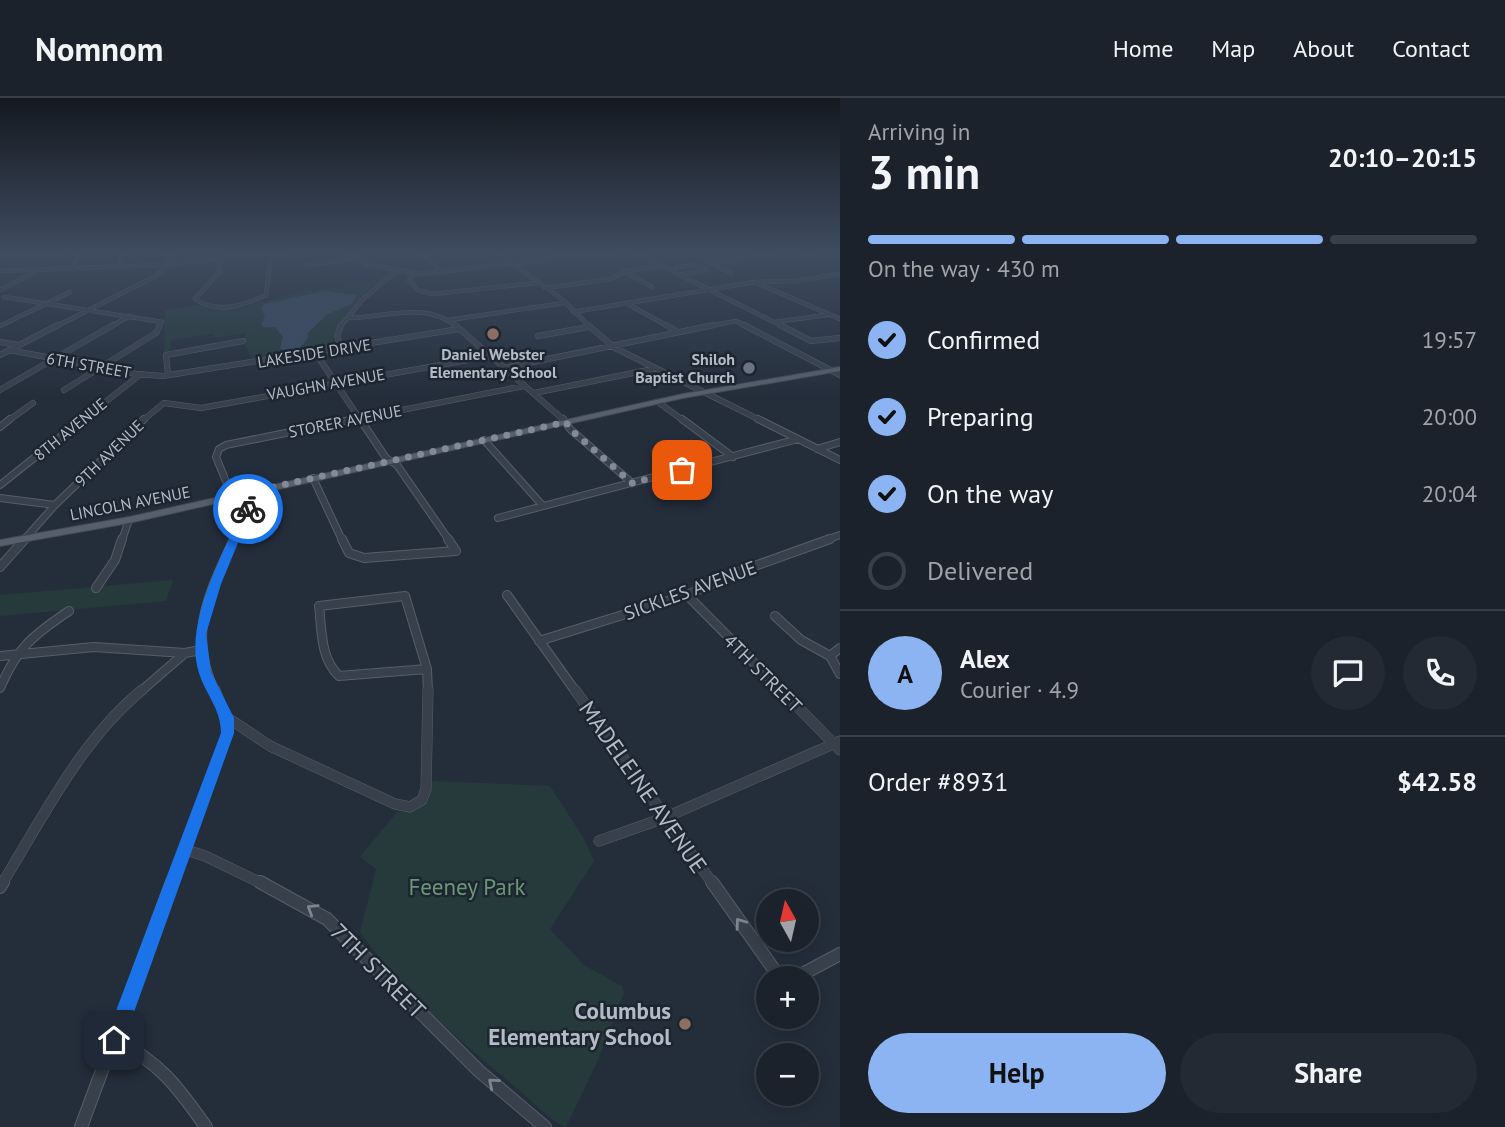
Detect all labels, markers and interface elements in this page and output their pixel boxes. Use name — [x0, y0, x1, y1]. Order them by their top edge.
text: Nomnom — [35, 27, 163, 70]
text: Home — [1113, 33, 1173, 64]
text: Map — [1211, 33, 1255, 64]
text: About — [1293, 33, 1354, 64]
text: Contact — [1392, 33, 1470, 64]
text: Arriving in — [868, 117, 970, 146]
text: 20:10–20:15 — [1328, 141, 1477, 174]
text: 3 min — [868, 142, 980, 202]
text: On the way · 430 m — [868, 254, 1060, 283]
icon: check — [868, 321, 906, 359]
text: Confirmed — [927, 323, 1040, 356]
text: 19:57 — [1422, 325, 1477, 354]
marker: Daniel Webster Elementary School — [485, 326, 501, 342]
street label: LAKESIDE DRIVE — [256, 334, 372, 372]
place label: Daniel Webster Elementary School — [429, 344, 557, 382]
street label: 6TH STREET — [45, 348, 133, 382]
place label: Shiloh Baptist Church — [635, 349, 735, 387]
marker: Shiloh Baptist Church — [741, 360, 757, 376]
street label: VAUGHN AVENUE — [265, 364, 386, 404]
street label: 8TH AVENUE — [29, 393, 111, 465]
icon: check — [868, 398, 906, 436]
street label: STORER AVENUE — [287, 400, 403, 442]
text: Preparing — [927, 400, 1034, 433]
text: 20:00 — [1422, 402, 1477, 431]
street label: 9TH AVENUE — [70, 415, 148, 491]
pin — [652, 440, 712, 500]
icon: bag — [663, 451, 701, 489]
courier — [213, 474, 283, 544]
icon: check — [868, 475, 906, 513]
text: On the way — [927, 477, 1053, 510]
text: 20:04 — [1422, 479, 1477, 508]
street label: LINCOLN AVENUE — [68, 482, 192, 524]
icon: bike — [229, 490, 267, 528]
text: Delivered — [927, 554, 1033, 587]
street label: SICKLES AVENUE — [620, 555, 760, 625]
street label: 4TH STREET — [719, 629, 808, 718]
button: chat — [1311, 636, 1385, 710]
button: phone — [1403, 636, 1477, 710]
text: Alex — [960, 642, 1010, 675]
text: A — [897, 657, 913, 690]
text: Courier · 4.9 — [960, 675, 1079, 704]
street label: MADELEINE AVENUE — [573, 695, 714, 878]
text: Order #8931 — [868, 765, 1008, 798]
text: $42.58 — [1397, 765, 1477, 798]
park label: Feeney Park — [408, 872, 526, 901]
north arrow — [756, 889, 819, 952]
map controls — [756, 889, 819, 1106]
one-way arrow — [306, 905, 319, 918]
street label: 7TH STREET — [325, 917, 432, 1025]
one-way arrow — [736, 918, 748, 931]
button: + — [756, 966, 819, 1029]
place label: Columbus Elementary School — [488, 996, 671, 1051]
pin — [84, 1010, 144, 1070]
marker: Columbus Elementary School — [677, 1016, 693, 1032]
icon: home — [95, 1021, 133, 1059]
button: Help — [868, 1033, 1166, 1113]
button: Share — [1180, 1033, 1477, 1113]
button: − — [756, 1043, 819, 1106]
one-way arrow — [488, 1079, 501, 1091]

